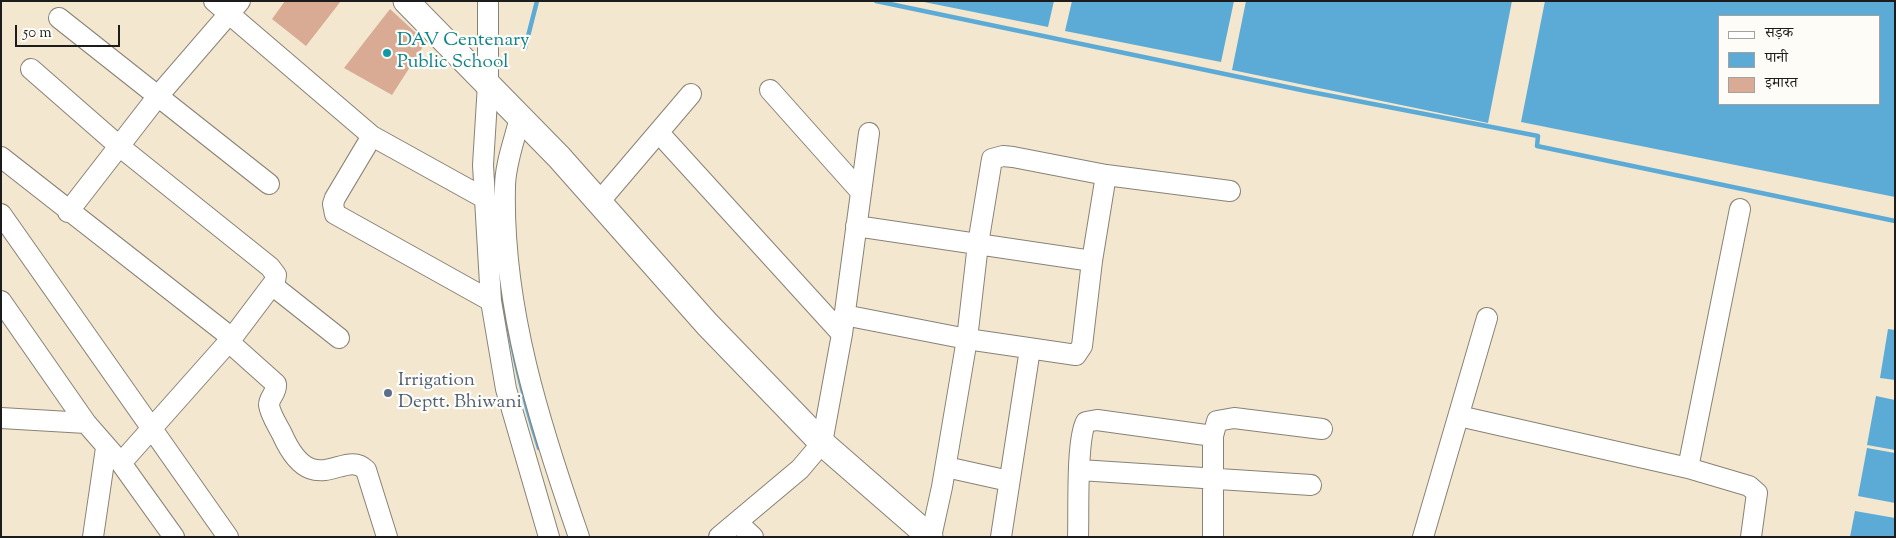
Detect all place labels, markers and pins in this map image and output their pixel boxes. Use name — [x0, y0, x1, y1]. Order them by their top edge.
place label: DAV Centenary Public School — [397, 31, 530, 75]
marker: DAV Centenary Public School — [381, 47, 393, 59]
place label: Irrigation Deptt. Bhiwani — [398, 371, 522, 415]
marker: Irrigation Deptt. Bhiwani — [382, 387, 394, 399]

